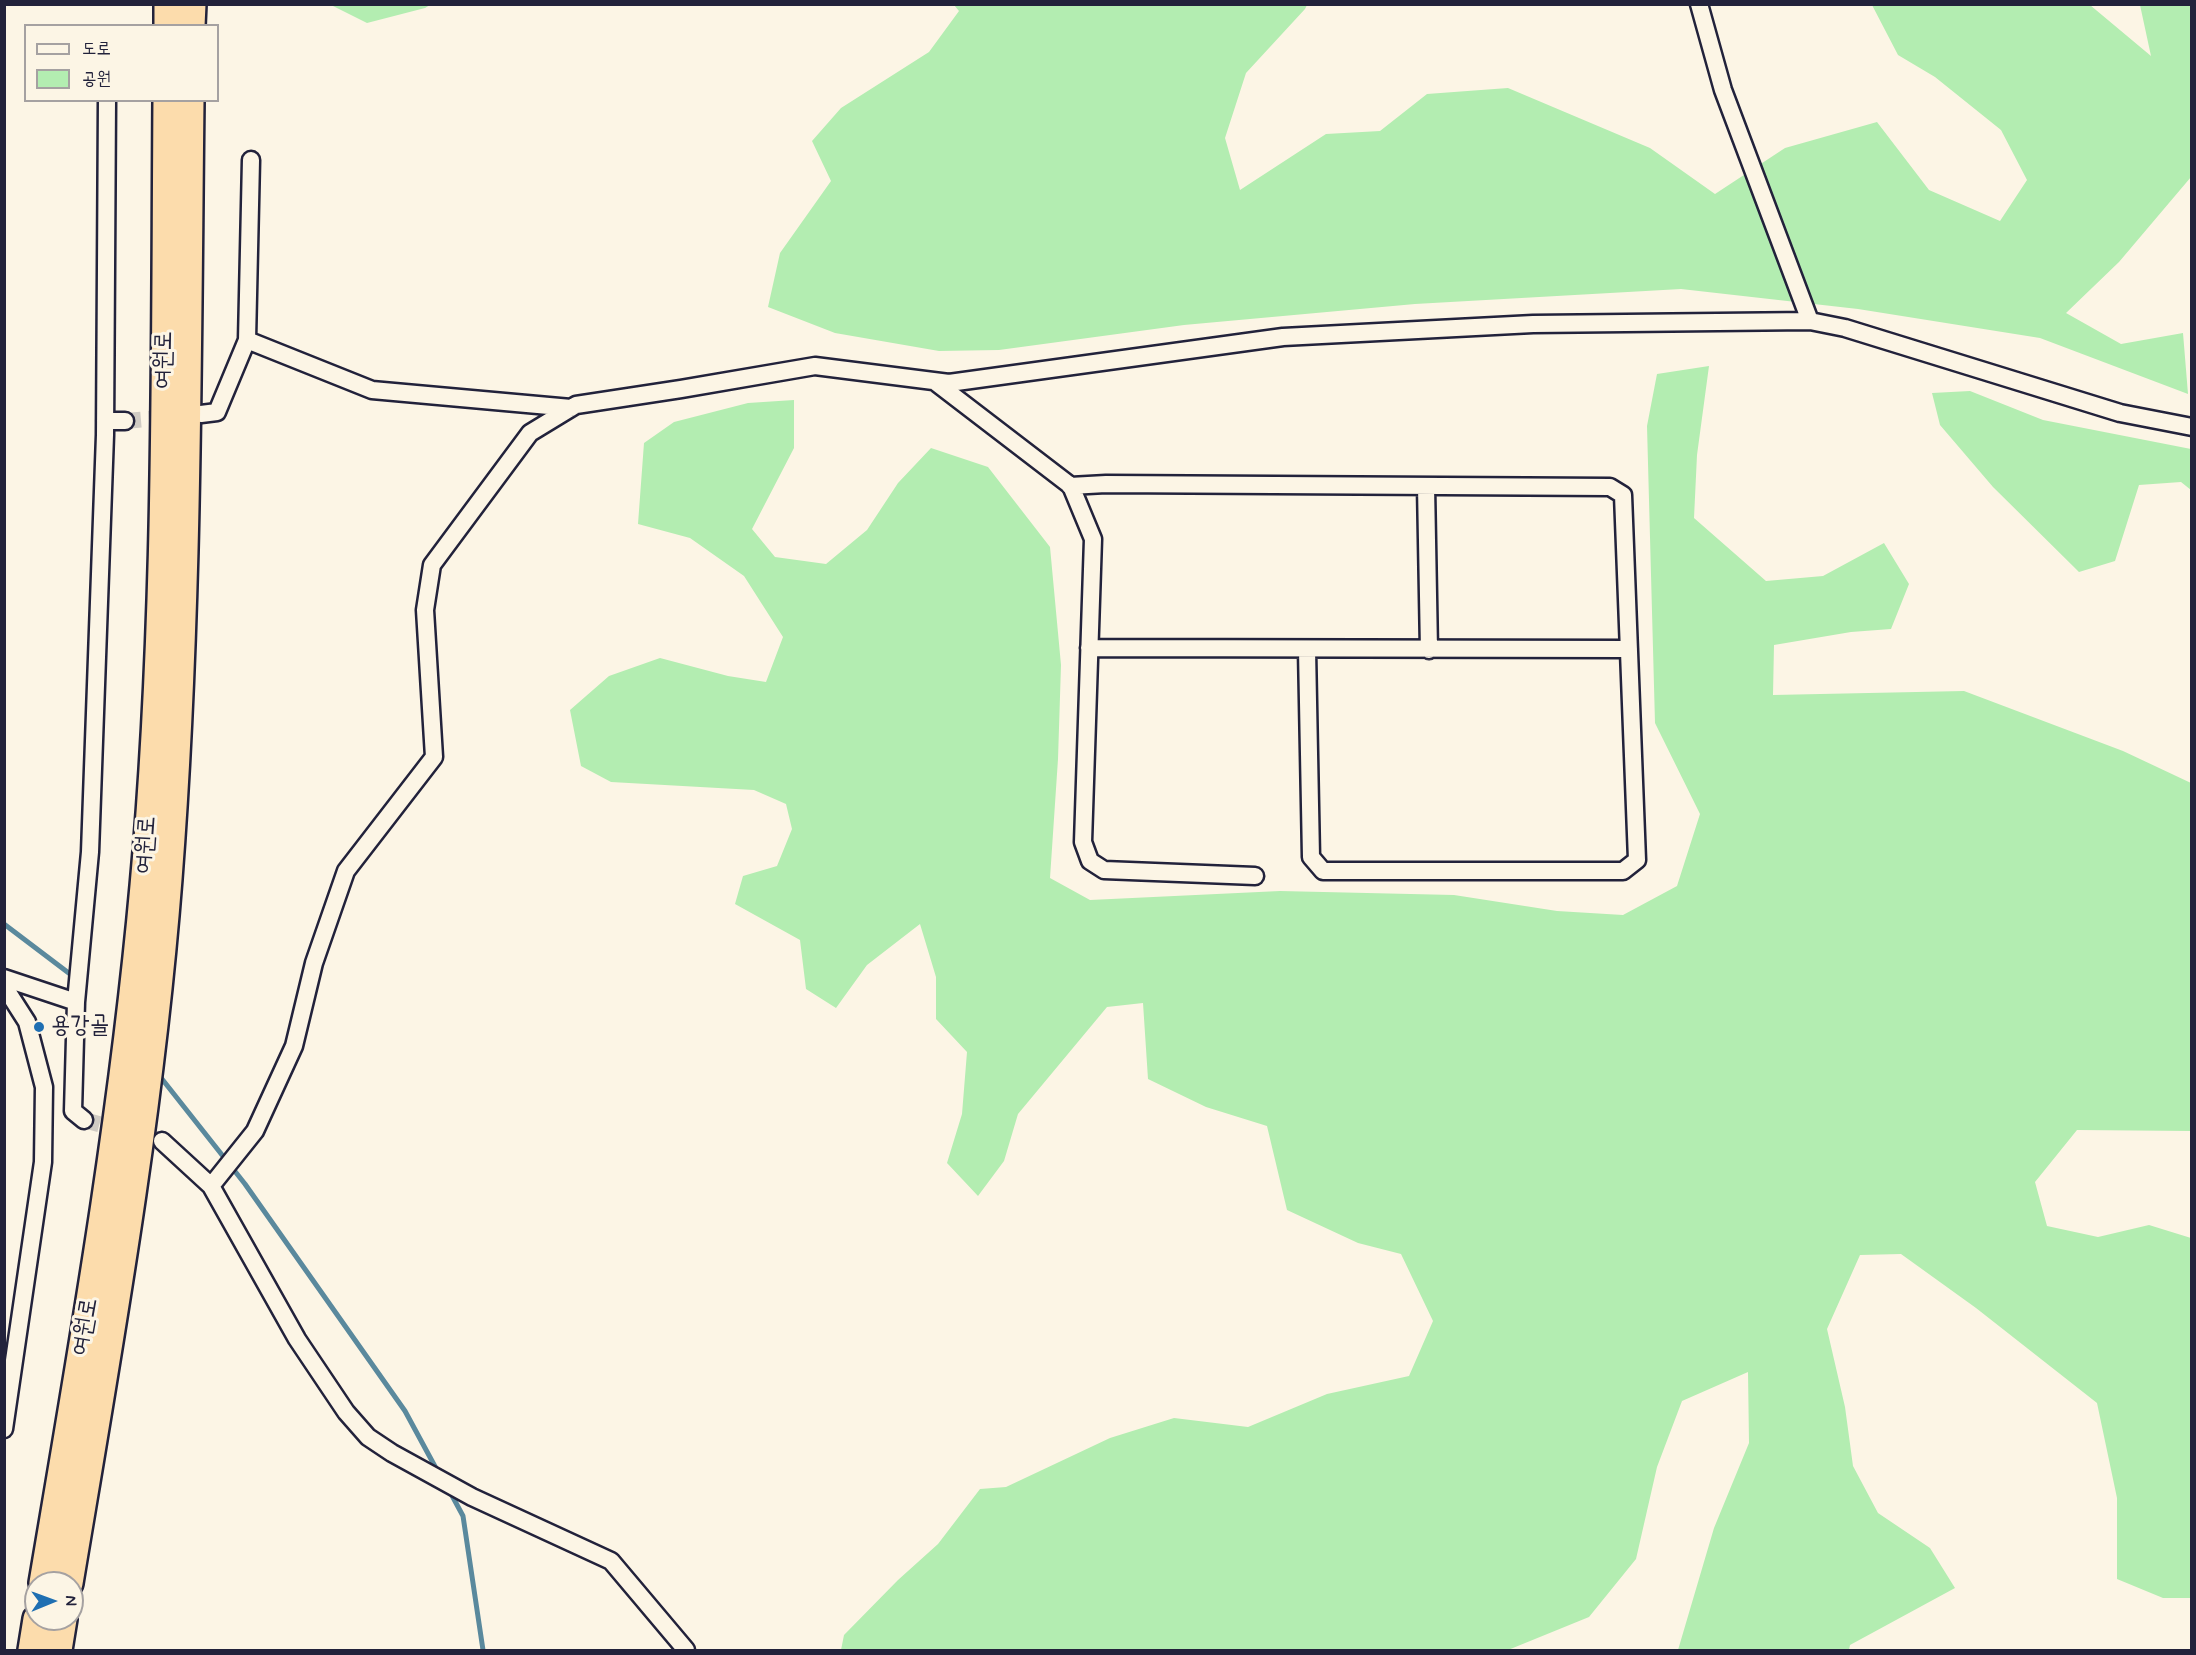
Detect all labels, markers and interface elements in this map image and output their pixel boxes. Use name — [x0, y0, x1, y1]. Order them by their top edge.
legend — [24, 24, 219, 102]
text: 도로 — [82, 37, 111, 61]
text: 공원 — [82, 67, 111, 91]
street label: 여원로 — [150, 331, 180, 389]
street label: 여원로 — [131, 815, 163, 875]
place label: 용강골 — [51, 1013, 109, 1041]
marker: 용강골 — [32, 1020, 46, 1034]
street label: 여원로 — [67, 1296, 105, 1358]
north arrow — [24, 1571, 84, 1631]
text: N — [60, 1595, 81, 1606]

